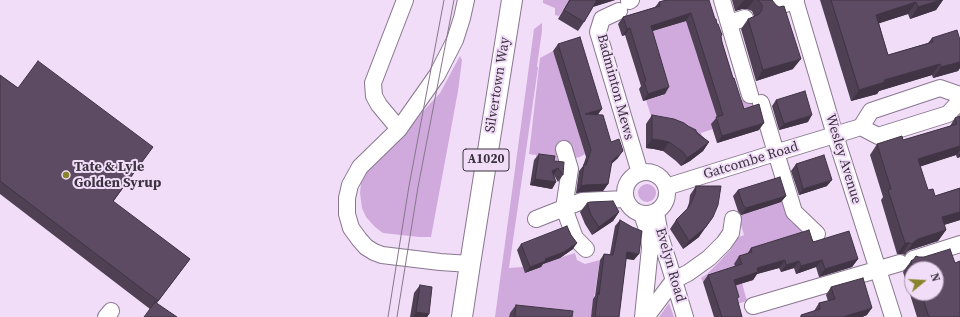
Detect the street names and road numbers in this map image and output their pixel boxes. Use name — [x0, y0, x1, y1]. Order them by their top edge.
street label: Badminton Mews — [593, 32, 637, 142]
street label: Silvertown Way — [482, 36, 514, 134]
street label: Wesley Avenue — [821, 112, 865, 206]
street label: Gatcombe Road — [701, 139, 801, 183]
road number: A1020 — [463, 149, 509, 171]
street label: Evelyn Road — [651, 226, 689, 304]

